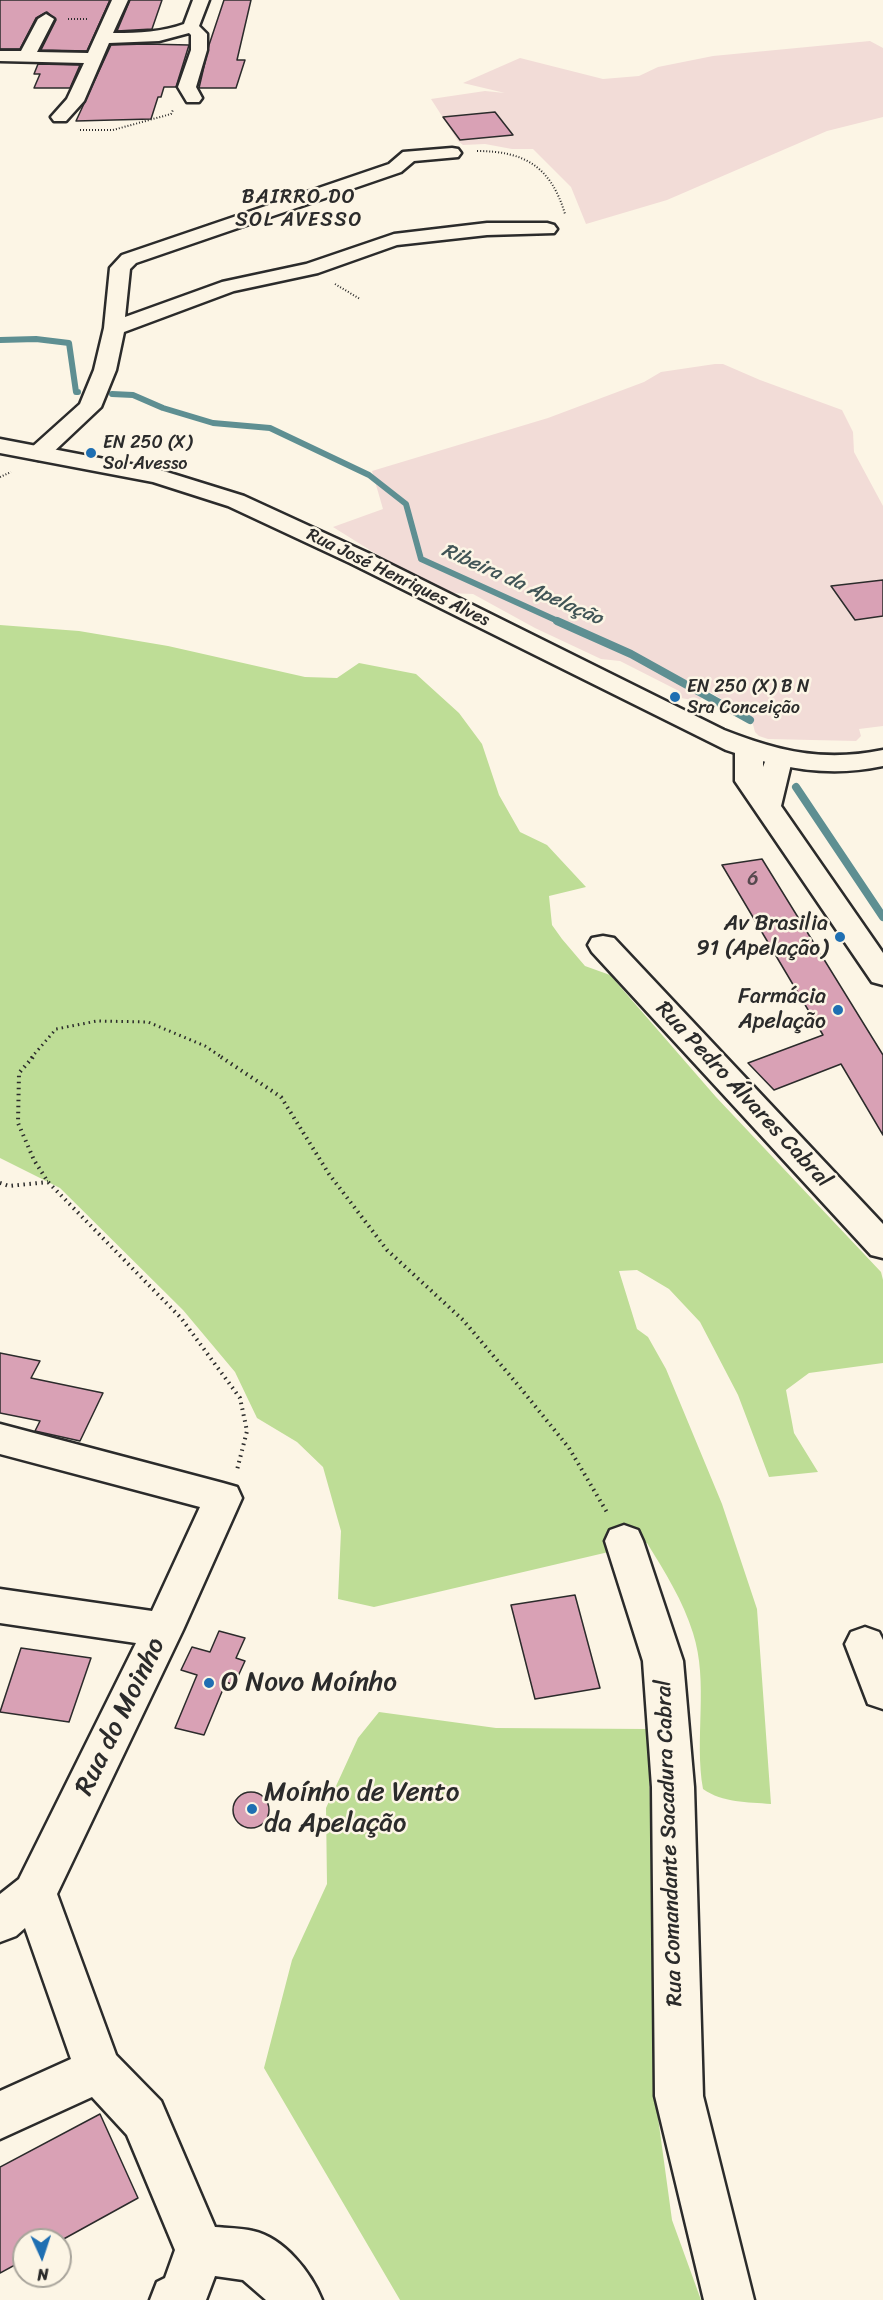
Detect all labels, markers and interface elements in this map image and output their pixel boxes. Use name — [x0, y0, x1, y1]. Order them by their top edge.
district label: BAIRRO DO SOL AVESSO — [235, 186, 363, 233]
place label: EN 250 (X) Sol Avesso — [103, 432, 192, 474]
marker: EN 250 (X) Sol Avesso — [84, 446, 98, 460]
street label: Rua José Henriques Alves — [303, 524, 493, 632]
water label: Ribeira da Apelação — [438, 539, 606, 631]
place label: EN 250 (X) B N Sra Conceição — [687, 676, 809, 718]
marker: EN 250 (X) B N Sra Conceição — [668, 690, 682, 704]
house number: 6 — [747, 868, 759, 892]
place label: Av Brasilia 91 (Apelação) — [696, 911, 828, 962]
marker: Av Brasilia 91 (Apelação) — [833, 930, 847, 944]
place label: Farmácia Apelação — [738, 984, 826, 1036]
street label: Rua Pedro Álvares Cabral — [650, 996, 836, 1194]
marker: Farmácia Apelação — [831, 1003, 845, 1017]
street label: Rua do Moinho — [69, 1633, 173, 1801]
place label: O Novo Moínho — [221, 1667, 397, 1699]
marker: O Novo Moínho — [202, 1676, 216, 1690]
street label: Rua Comandante Sacadura Cabral — [651, 1679, 689, 2007]
place label: Moínho de Vento da Apelação — [264, 1777, 460, 1840]
marker: Moínho de Vento da Apelação — [245, 1802, 259, 1816]
north arrow — [12, 2228, 72, 2288]
text: N — [37, 2260, 49, 2289]

